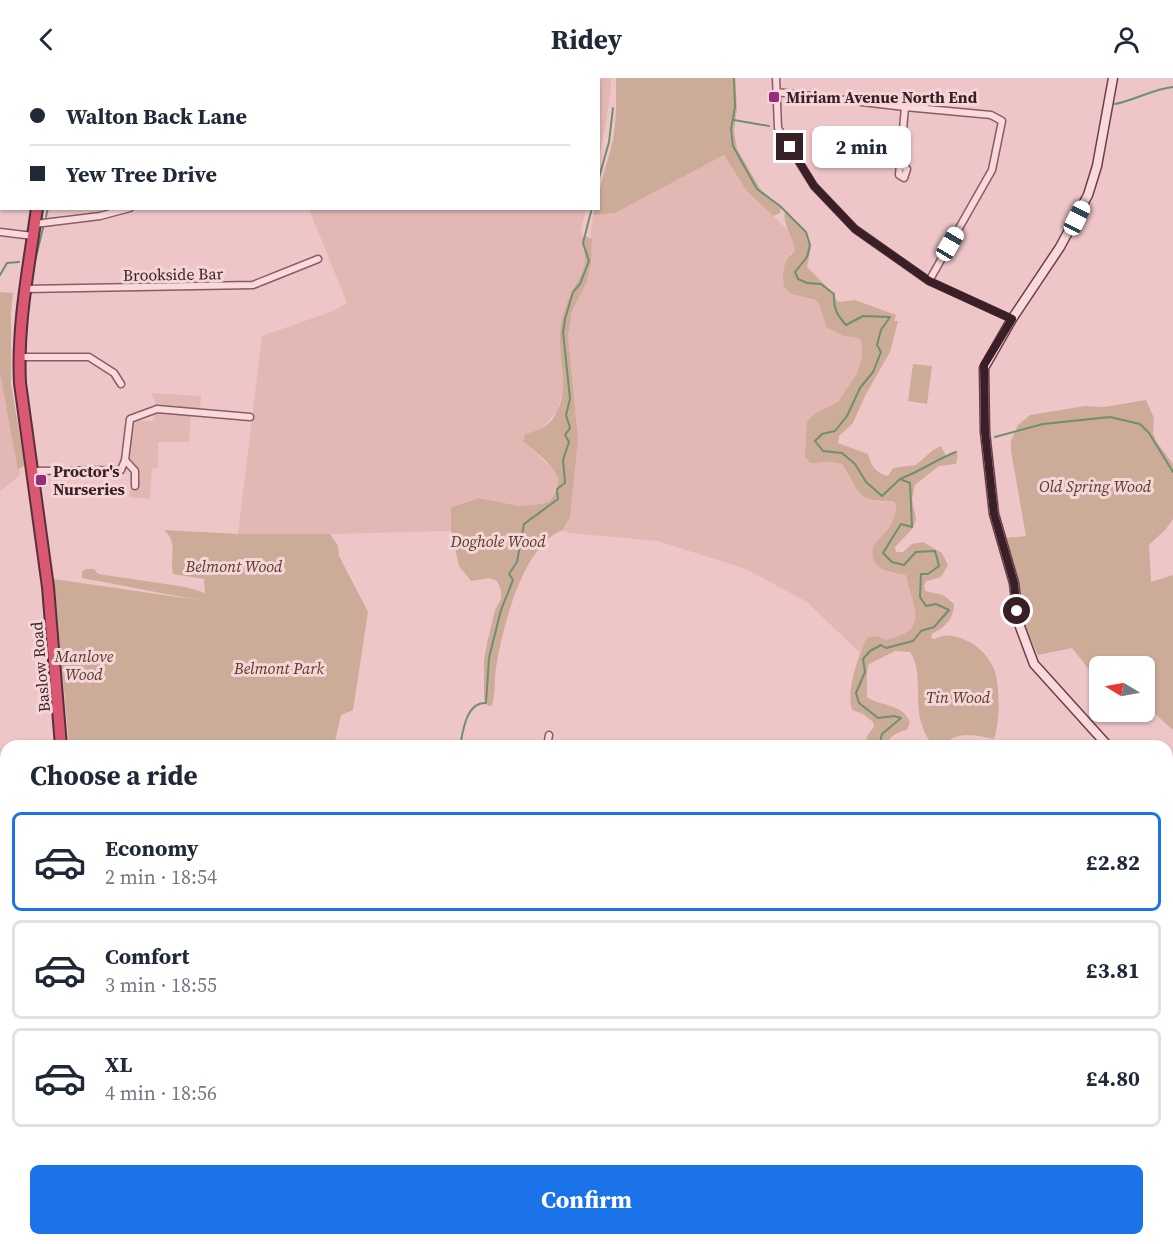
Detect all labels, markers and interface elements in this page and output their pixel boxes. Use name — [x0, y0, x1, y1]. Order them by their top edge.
text: Ridey — [551, 21, 622, 58]
icon: back — [30, 23, 63, 56]
icon: person — [1110, 23, 1143, 56]
place label: Miriam Avenue North End — [786, 86, 978, 108]
marker: Miriam Avenue North End — [767, 90, 781, 104]
text: Walton Back Lane — [66, 101, 247, 131]
callout: 2 min — [811, 126, 910, 168]
route end — [776, 133, 803, 160]
text: 2 min — [836, 133, 887, 161]
text: Yew Tree Drive — [66, 159, 217, 189]
car — [1061, 198, 1093, 238]
car — [933, 224, 967, 264]
street label: Brookside Bar — [123, 262, 224, 286]
place label: Proctor's Nurseries — [53, 460, 125, 500]
marker: Proctor's Nurseries — [34, 473, 48, 487]
park label: Old Spring Wood — [1039, 475, 1152, 497]
park label: Doghole Wood — [449, 530, 546, 552]
park label: Belmont Wood — [185, 555, 283, 577]
route start — [1003, 597, 1030, 624]
street label: Baslow Road — [25, 621, 55, 713]
park label: Manlove Wood — [54, 645, 114, 685]
north arrow — [1089, 656, 1155, 722]
map controls — [1089, 656, 1155, 722]
park label: Belmont Park — [233, 657, 324, 679]
park label: Tin Wood — [926, 686, 991, 708]
text: Choose a ride — [30, 757, 198, 794]
text: Economy — [105, 833, 199, 863]
icon: car — [33, 835, 87, 889]
text: £2.82 — [1086, 847, 1140, 877]
text: 2 min · 18:54 — [105, 863, 217, 891]
text: Comfort — [105, 941, 189, 971]
icon: car — [33, 943, 87, 997]
text: £3.81 — [1086, 955, 1140, 985]
text: 3 min · 18:55 — [105, 971, 217, 999]
text: XL — [105, 1049, 132, 1079]
icon: car — [33, 1051, 87, 1105]
text: £4.80 — [1086, 1063, 1140, 1093]
text: 4 min · 18:56 — [105, 1079, 217, 1107]
button: Confirm — [30, 1165, 1143, 1234]

